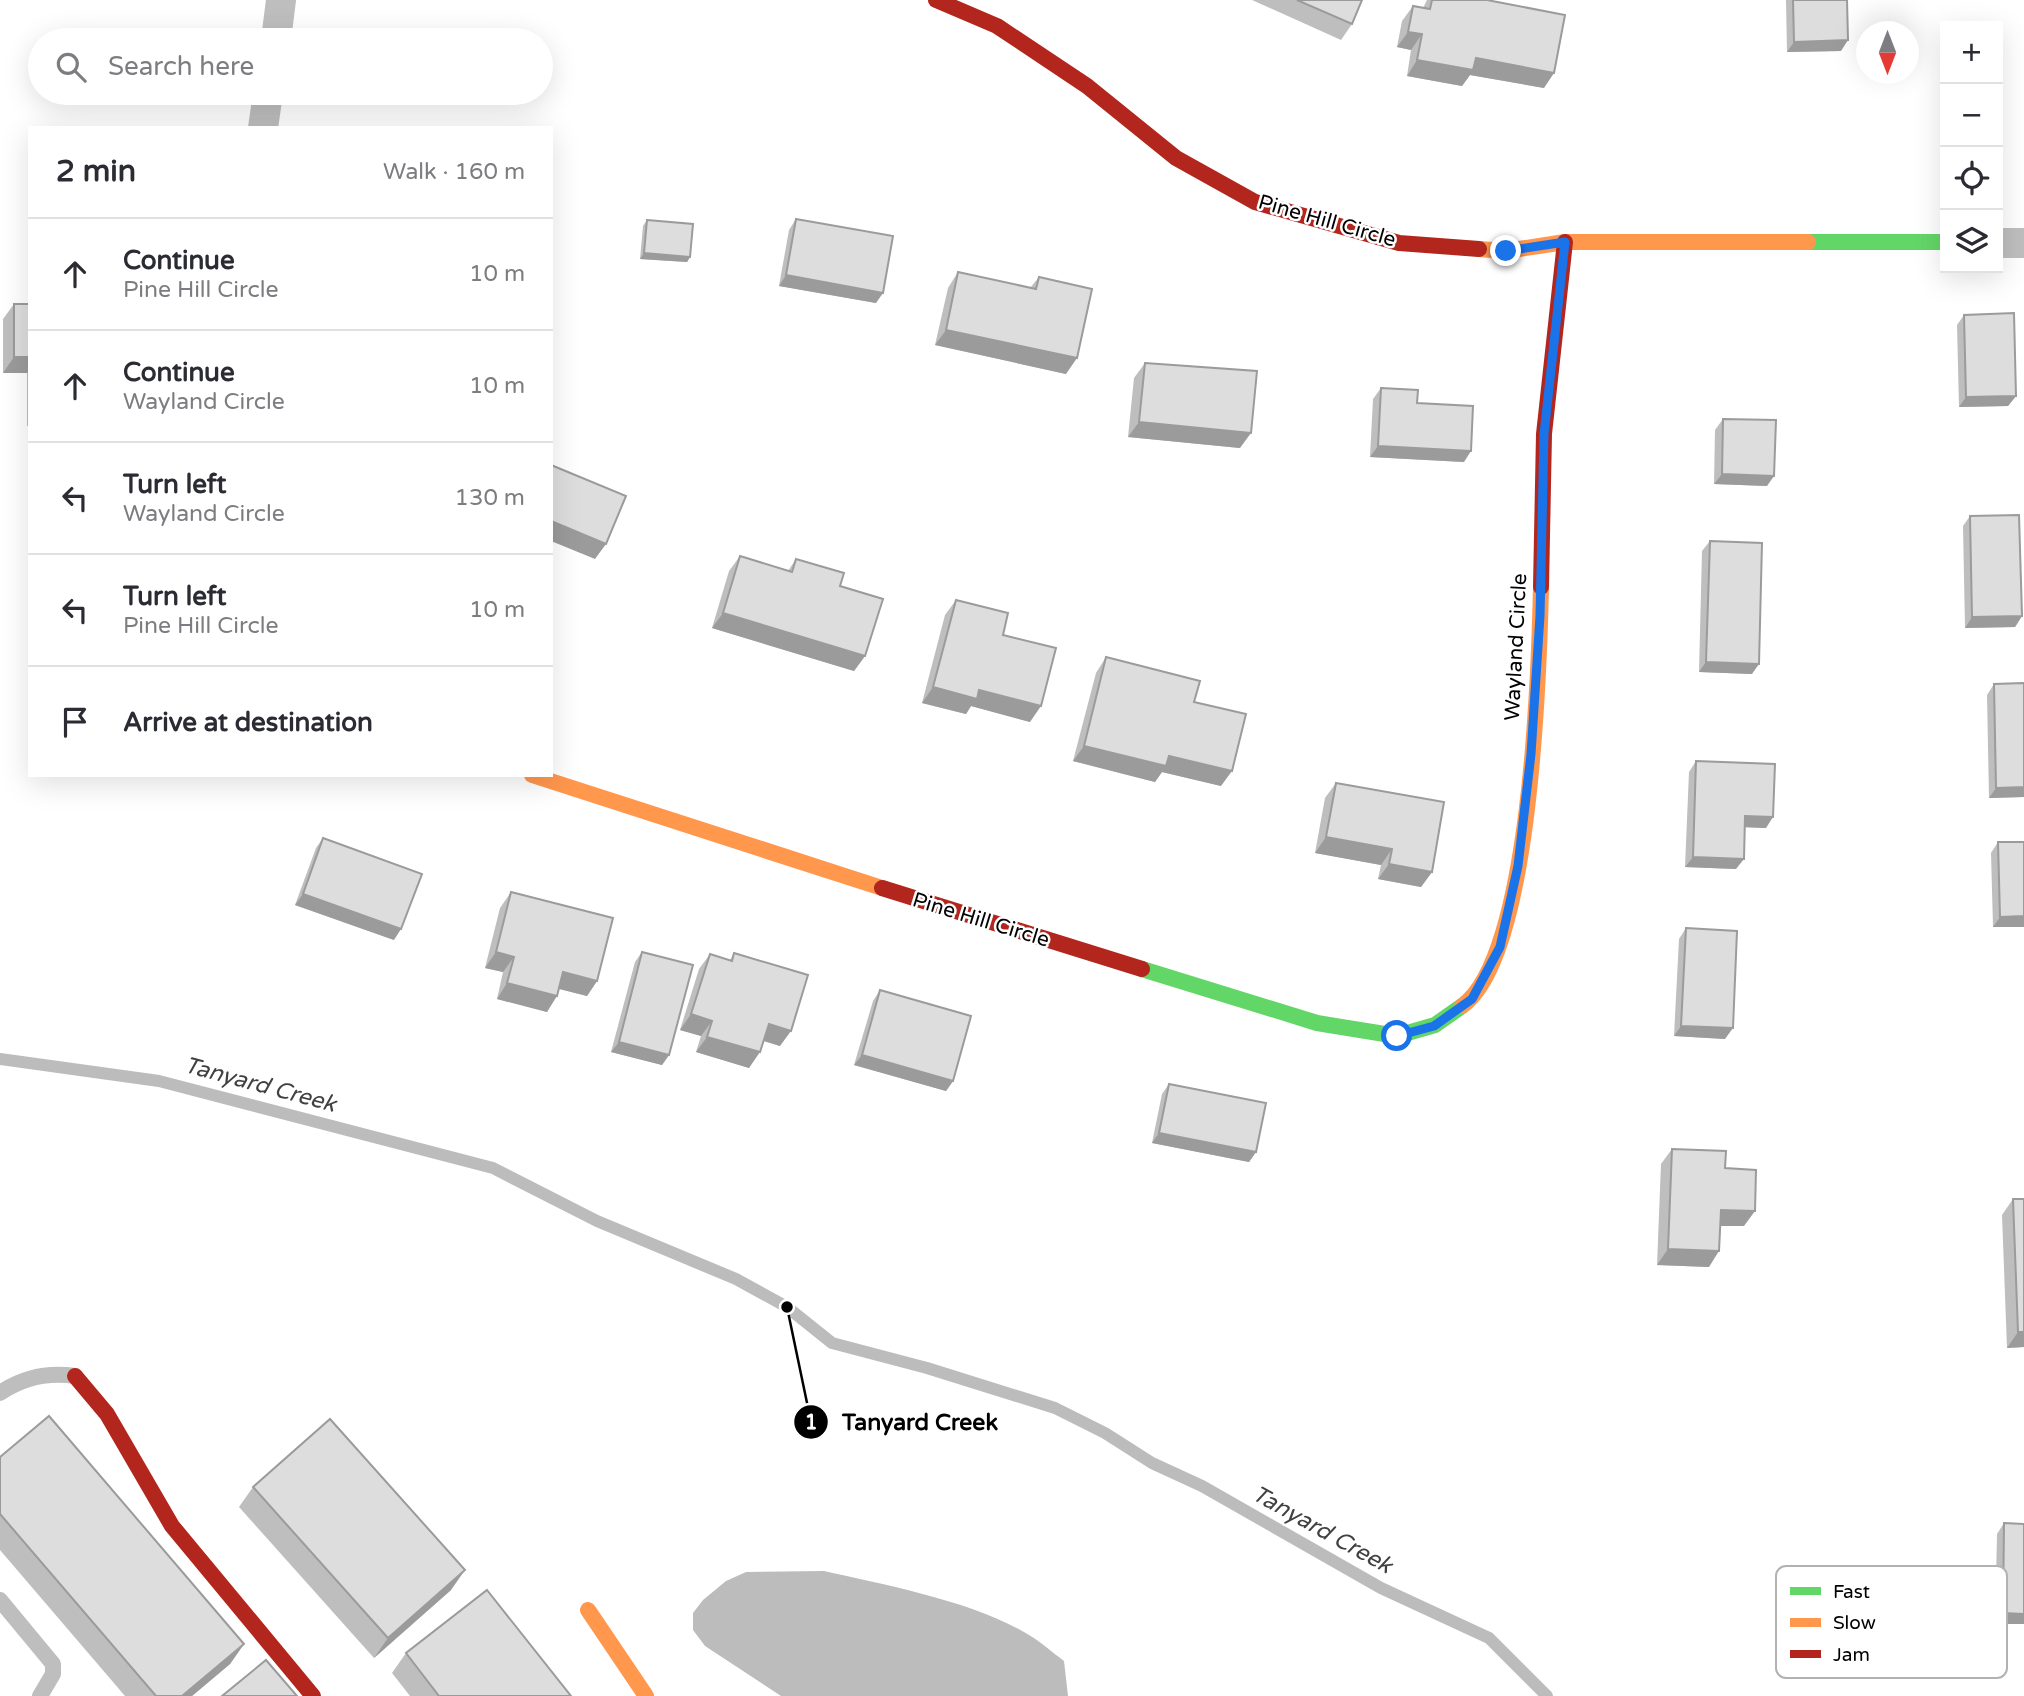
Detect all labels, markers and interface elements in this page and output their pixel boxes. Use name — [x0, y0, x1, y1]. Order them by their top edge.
north arrow — [1856, 21, 1919, 84]
map controls — [1940, 21, 2003, 273]
button: + — [1940, 21, 2003, 84]
search box — [28, 28, 553, 105]
icon: search — [52, 48, 90, 86]
text: Search here — [108, 51, 254, 82]
button: − — [1940, 84, 2003, 147]
button: locate — [1940, 147, 2003, 210]
text: 2 min — [56, 153, 136, 190]
text: Walk · 160 m — [383, 158, 525, 186]
street label: Pine Hill Circle — [1255, 189, 1399, 253]
button: layers — [1940, 210, 2003, 273]
route end — [1490, 235, 1521, 266]
text: Continue — [123, 245, 235, 276]
icon: ahead — [56, 255, 94, 293]
text: 10 m — [469, 260, 525, 288]
text: Pine Hill Circle — [123, 276, 278, 304]
text: Continue — [123, 357, 235, 388]
icon: ahead — [56, 367, 94, 405]
text: 10 m — [469, 372, 525, 400]
text: Wayland Circle — [123, 388, 285, 416]
text: Turn left — [123, 469, 226, 500]
icon: left — [56, 479, 94, 517]
text: 130 m — [455, 484, 525, 512]
text: Wayland Circle — [123, 500, 285, 528]
street label: Wayland Circle — [1500, 572, 1532, 721]
text: Turn left — [123, 581, 226, 612]
icon: left — [56, 591, 94, 629]
text: 10 m — [469, 596, 525, 624]
text: Pine Hill Circle — [123, 612, 278, 640]
icon: arrive — [56, 703, 94, 741]
text: Arrive at destination — [123, 707, 373, 738]
street label: Pine Hill Circle — [909, 887, 1053, 953]
route start — [1381, 1020, 1412, 1051]
water label: Tanyard Creek — [181, 1051, 340, 1119]
callout: Tanyard Creek — [793, 1400, 1012, 1444]
text: Tanyard Creek — [841, 1409, 998, 1437]
text: 1 — [804, 1410, 818, 1435]
water label: Tanyard Creek — [1247, 1480, 1398, 1581]
legend — [1776, 1566, 2007, 1678]
text: Fast — [1833, 1581, 1870, 1603]
text: Slow — [1833, 1612, 1876, 1634]
text: Jam — [1833, 1644, 1870, 1666]

